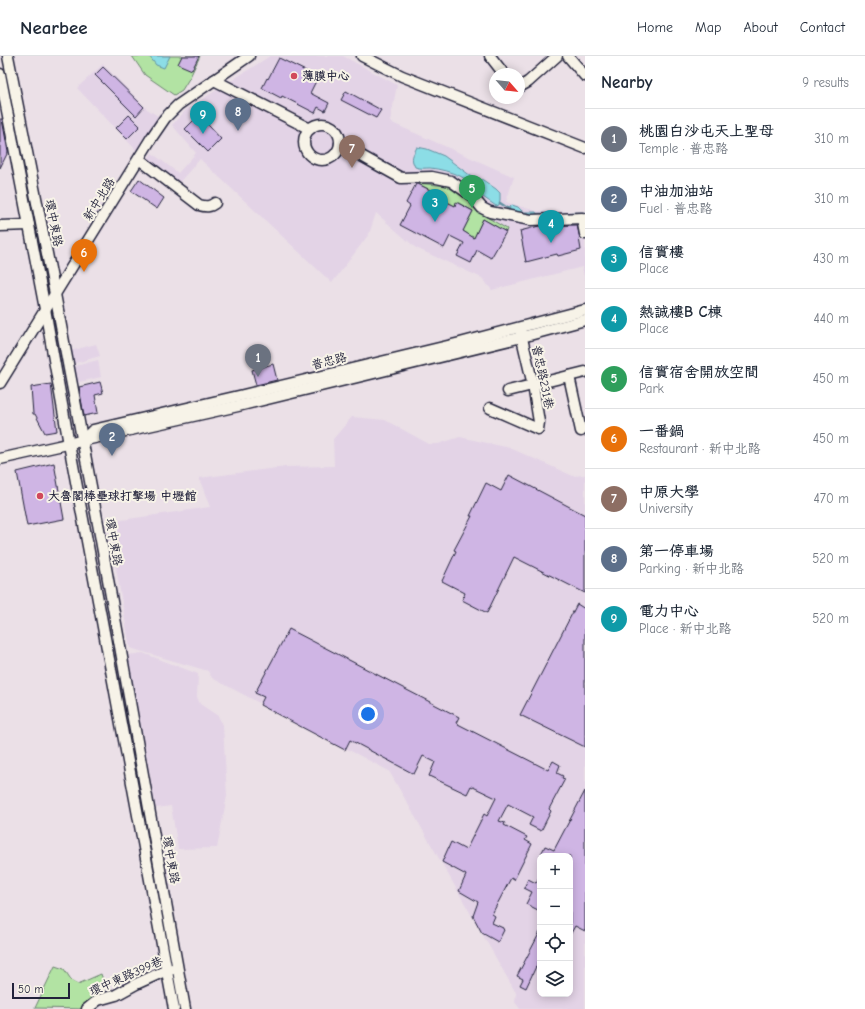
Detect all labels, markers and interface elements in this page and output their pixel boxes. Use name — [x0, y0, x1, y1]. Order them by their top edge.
text: Nearbee — [20, 17, 88, 39]
text: Home — [637, 19, 673, 36]
text: Map — [695, 19, 721, 36]
text: About — [743, 19, 778, 36]
text: Contact — [800, 19, 845, 36]
north arrow — [489, 68, 525, 104]
place label: 薄膜中心 — [302, 69, 350, 83]
marker: 薄膜中心 — [289, 71, 299, 81]
text: Nearby — [601, 73, 652, 92]
text: 9 results — [802, 75, 849, 90]
pin: 8 — [225, 98, 251, 131]
pin: 9 — [190, 101, 216, 134]
text: 桃園白沙屯天上聖母 — [639, 122, 774, 140]
text: 1 — [611, 131, 617, 146]
text: 310 m — [814, 131, 849, 146]
pin: 7 — [339, 135, 365, 168]
text: Temple · 普忠路 — [639, 141, 728, 156]
street label: 新中北路 — [80, 175, 118, 223]
pin: 5 — [459, 175, 485, 208]
text: 中油加油站 — [639, 182, 714, 200]
pin: 3 — [422, 189, 448, 222]
text: 2 — [611, 191, 617, 206]
text: 310 m — [814, 191, 849, 206]
street label: 環中東路 — [43, 198, 65, 248]
text: Fuel · 普忠路 — [639, 201, 712, 216]
pin: 4 — [538, 210, 564, 243]
pin: 6 — [71, 239, 97, 272]
text: 信實樓 — [639, 243, 684, 261]
text: 3 — [611, 251, 617, 266]
text: 430 m — [813, 251, 849, 266]
text: Place — [639, 261, 669, 276]
text: 熱誠樓B C棟 — [639, 303, 723, 321]
text: 4 — [611, 311, 617, 326]
text: 440 m — [813, 311, 849, 326]
text: Place — [639, 321, 669, 336]
pin: 1 — [245, 344, 271, 377]
street label: 普忠路231巷 — [529, 344, 557, 410]
street label: 普忠路 — [310, 350, 348, 372]
text: 信實宿舍開放空間 — [639, 363, 759, 381]
text: 5 — [611, 371, 617, 386]
text: 450 m — [813, 371, 849, 386]
text: Park — [639, 381, 664, 396]
text: 一番鍋 — [639, 422, 684, 440]
pin: 2 — [99, 423, 125, 456]
text: 6 — [611, 431, 617, 446]
text: 450 m — [813, 431, 849, 446]
text: Restaurant · 新中北路 — [639, 441, 761, 456]
text: 中原大學 — [639, 483, 699, 501]
place label: 大魯閣棒壘球打擊場 中壢館 — [48, 489, 197, 503]
marker: 大魯閣棒壘球打擊場 中壢館 — [35, 491, 45, 501]
text: 7 — [611, 491, 617, 506]
text: 470 m — [814, 491, 849, 506]
text: University — [639, 501, 693, 516]
street label: 環中東路 — [103, 517, 125, 567]
text: 第一停車場 — [639, 542, 714, 560]
text: 8 — [611, 551, 617, 566]
text: 520 m — [812, 551, 849, 566]
text: Parking · 新中北路 — [639, 561, 744, 576]
text: 電力中心 — [639, 602, 699, 620]
text: 9 — [611, 611, 617, 626]
text: 520 m — [812, 611, 849, 626]
text: Place · 新中北路 — [639, 621, 732, 636]
your location — [358, 704, 378, 724]
street label: 環中東路 — [160, 835, 182, 885]
map controls — [537, 853, 573, 997]
button: + — [537, 853, 573, 889]
button: − — [537, 889, 573, 925]
button: locate — [537, 925, 573, 961]
street label: 環中東路399巷 — [87, 954, 165, 998]
button: layers — [537, 961, 573, 997]
scale bar — [12, 981, 70, 1000]
text: 50 m — [18, 983, 43, 996]

